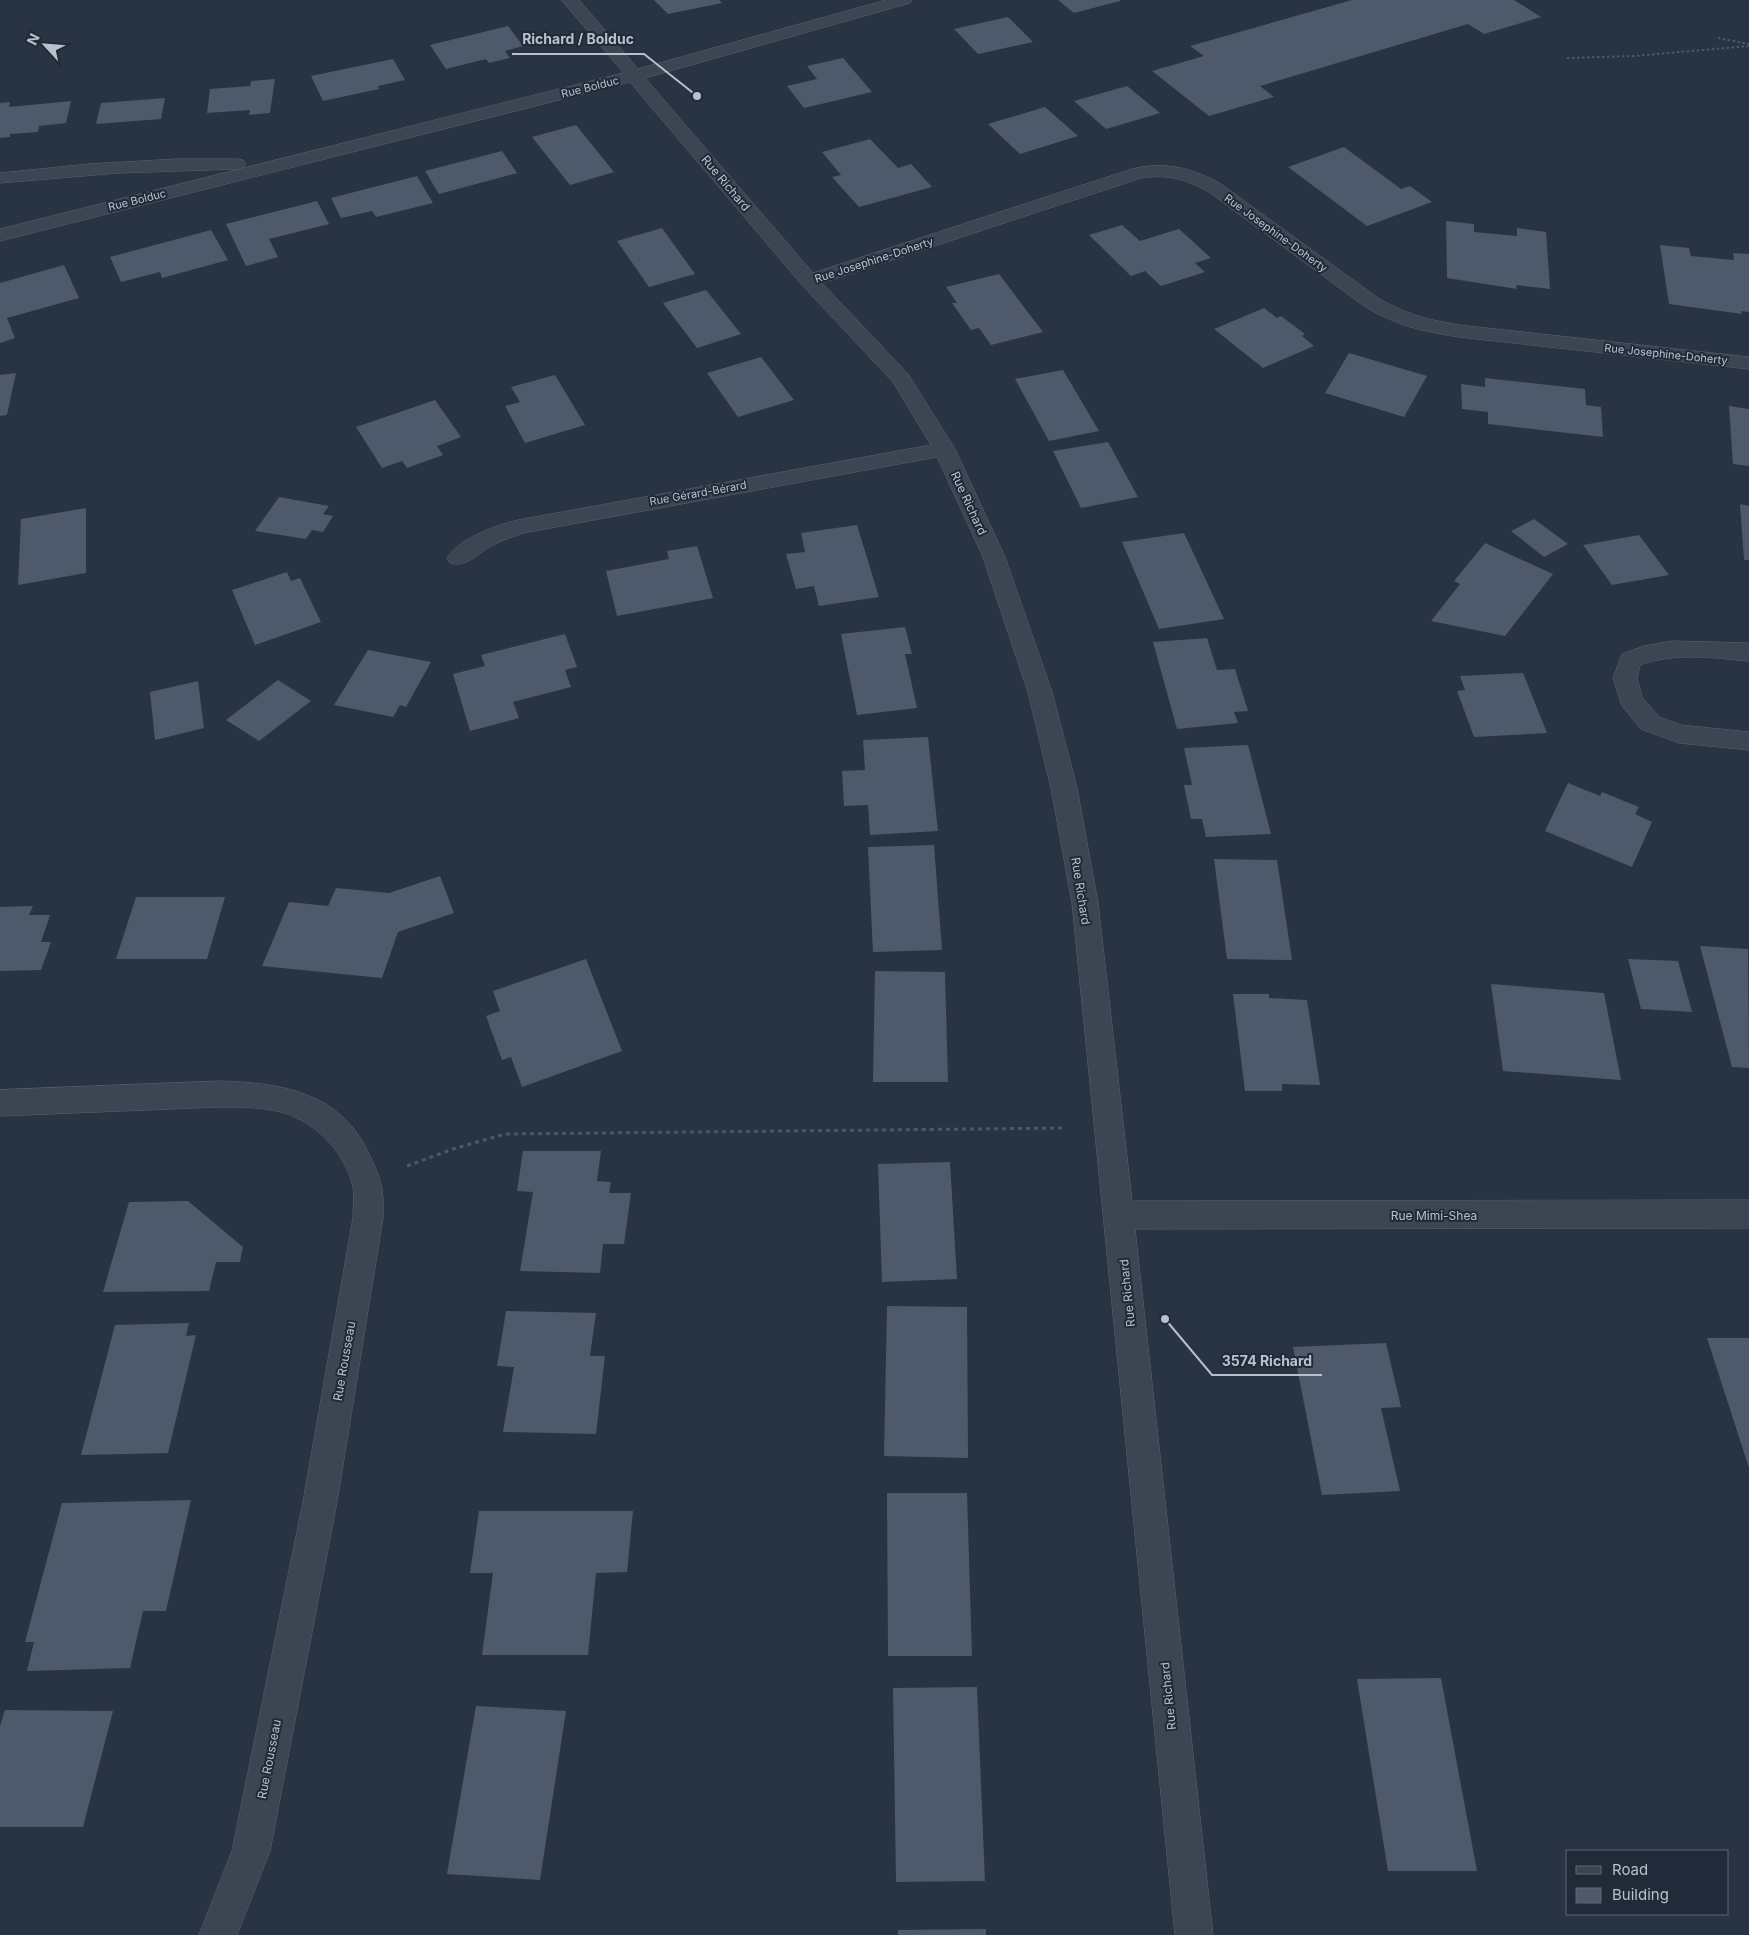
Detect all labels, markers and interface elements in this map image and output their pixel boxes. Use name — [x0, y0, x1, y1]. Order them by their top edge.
north arrow — [20, 20, 70, 70]
callout: Richard / Bolduc — [512, 25, 644, 54]
text: Richard / Bolduc — [522, 30, 634, 47]
text: N — [23, 31, 43, 48]
street label: Rue Bolduc — [560, 73, 620, 101]
street label: Rue Richard — [698, 152, 754, 214]
street label: Rue Bolduc — [107, 186, 167, 214]
street label: Rue Josephine-Doherty — [1222, 191, 1330, 275]
street label: Rue Josephine-Doherty — [813, 234, 935, 286]
street label: Rue Josephine-Doherty — [1604, 341, 1728, 367]
street label: Rue Richard — [948, 469, 990, 537]
street label: Rue Gérard-Bérard — [648, 478, 748, 508]
street label: Rue Richard — [1068, 856, 1094, 926]
street label: Rue Mimi-Shea — [1391, 1208, 1477, 1223]
street label: Rue Richard — [1116, 1258, 1138, 1328]
street label: Rue Rousseau — [330, 1320, 358, 1402]
callout: 3574 Richard — [1212, 1346, 1322, 1375]
text: 3574 Richard — [1222, 1352, 1312, 1369]
street label: Rue Richard — [1157, 1661, 1179, 1731]
street label: Rue Rousseau — [254, 1718, 284, 1800]
legend — [1566, 1850, 1729, 1915]
text: Road — [1612, 1860, 1648, 1879]
text: Building — [1612, 1885, 1669, 1904]

